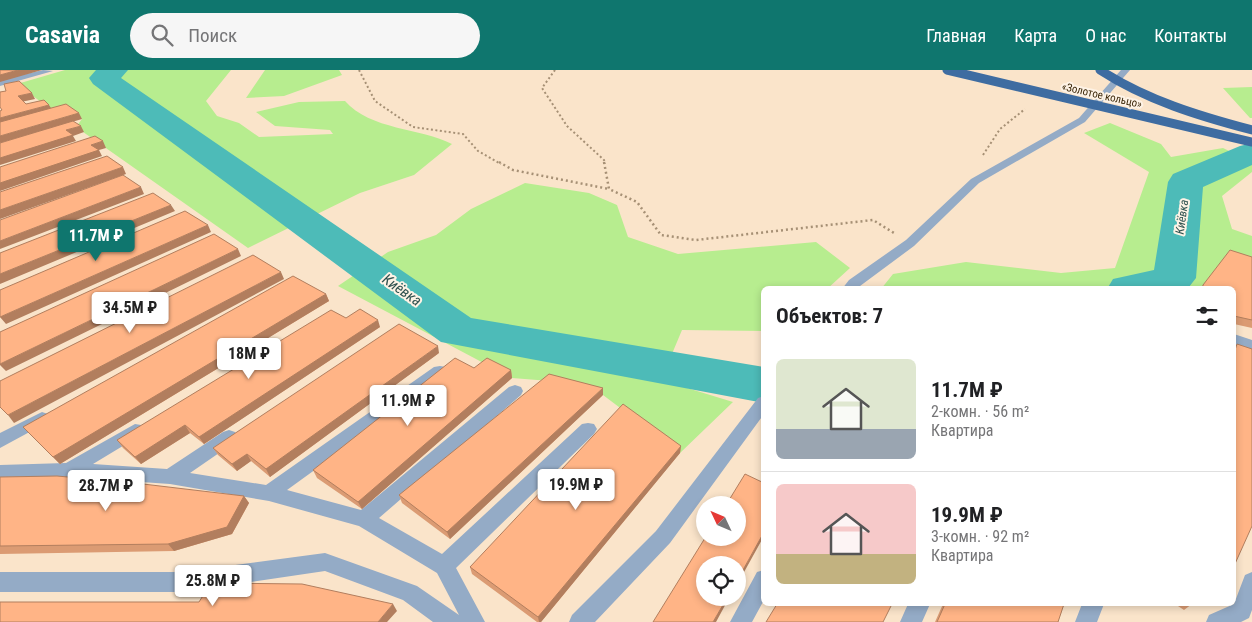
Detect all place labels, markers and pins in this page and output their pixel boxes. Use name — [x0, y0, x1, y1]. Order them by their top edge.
pin: 11.7M ₽ — [50, 220, 142, 262]
pin: 34.5M ₽ — [84, 292, 176, 334]
pin: 18M ₽ — [214, 338, 284, 380]
pin: 11.9M ₽ — [362, 384, 454, 427]
pin: 19.9M ₽ — [530, 468, 622, 511]
pin: 28.7M ₽ — [60, 470, 152, 512]
pin: 25.8M ₽ — [167, 564, 259, 607]

